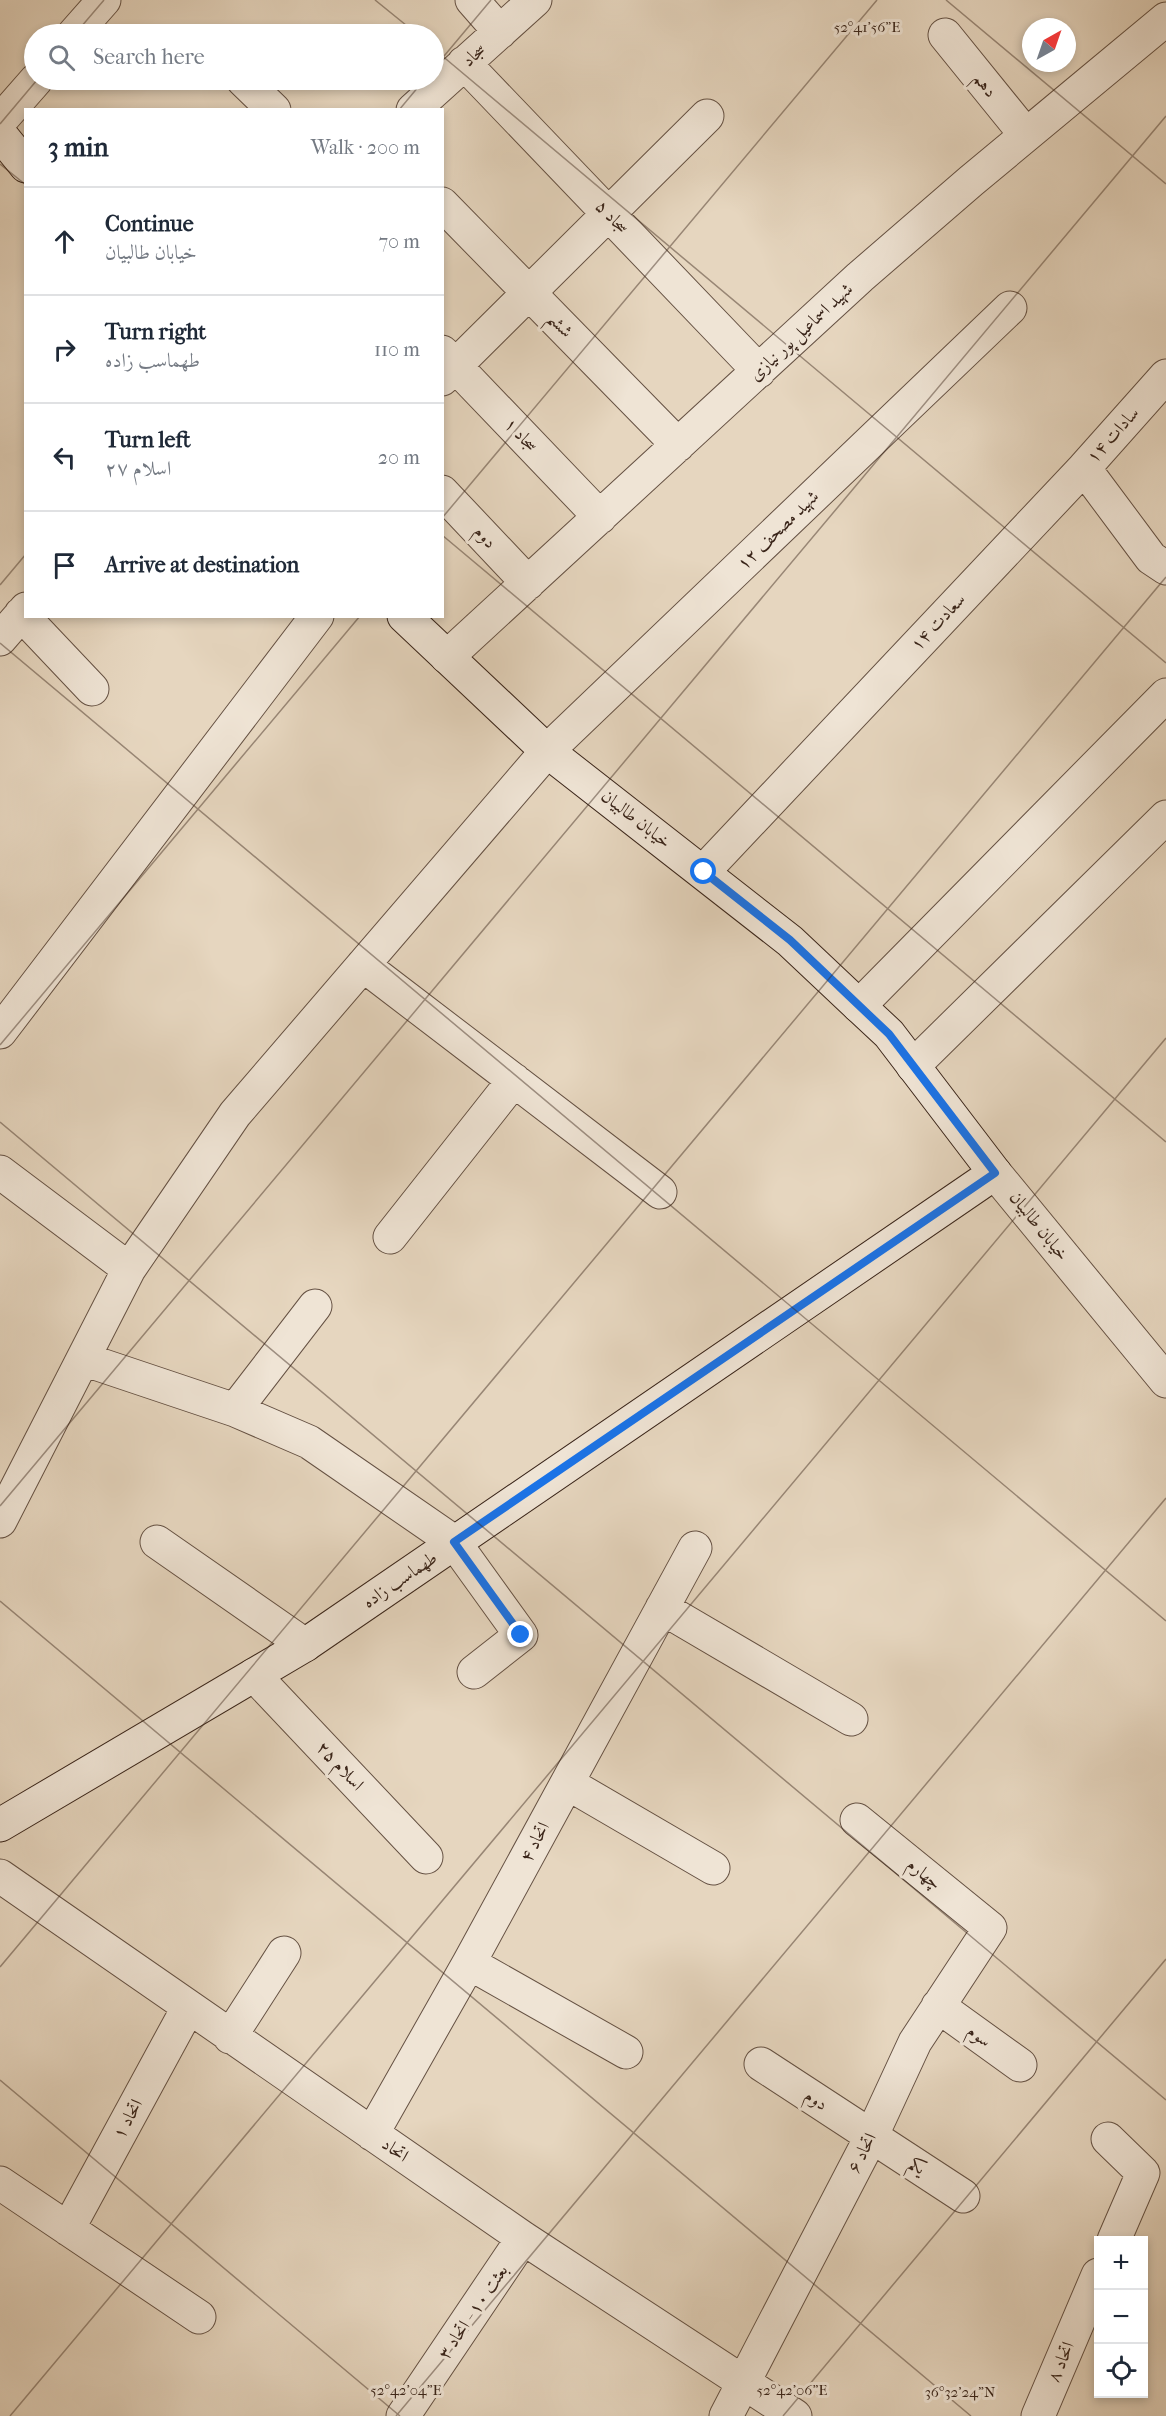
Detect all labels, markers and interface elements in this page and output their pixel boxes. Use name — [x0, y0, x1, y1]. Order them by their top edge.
text: 52°41'56"E — [834, 18, 900, 36]
north arrow — [1022, 18, 1076, 72]
search box — [24, 24, 444, 90]
street label: سجاد — [458, 39, 490, 71]
icon: search — [45, 41, 78, 74]
text: Search here — [93, 44, 205, 70]
street label: دهم — [964, 68, 1001, 105]
text: 3 min — [48, 132, 109, 163]
text: Walk · 200 m — [311, 136, 420, 159]
street label: سجاد ۵ — [591, 196, 633, 238]
text: Continue — [105, 211, 194, 237]
icon: ahead — [48, 225, 81, 258]
text: 70 m — [378, 230, 420, 253]
text: خیابان طالبیان — [105, 241, 197, 264]
street label: شهید اسماعیل پور نیازی — [745, 279, 858, 387]
street label: ششم — [538, 308, 577, 347]
text: Turn right — [105, 319, 206, 345]
icon: right — [48, 333, 81, 366]
text: 110 m — [374, 338, 420, 361]
text: طهماسب زاده — [105, 349, 200, 372]
street label: سادات ۱۴ — [1082, 403, 1144, 467]
street label: سجاد ۱ — [500, 414, 542, 456]
text: Turn left — [105, 427, 191, 453]
icon: left — [48, 441, 81, 474]
text: 20 m — [378, 446, 420, 469]
text: اسلام ۲۷ — [105, 457, 171, 480]
street label: شهید مصحف ۱۲ — [733, 486, 824, 575]
street label: دوم — [466, 521, 501, 556]
icon: arrive — [48, 549, 81, 582]
text: Arrive at destination — [105, 552, 299, 578]
street label: سعادت ۱۴ — [906, 589, 970, 655]
street label: خیابان طالبیان — [597, 785, 675, 853]
route start — [690, 858, 716, 884]
street label: خیابان طالبیان — [1005, 1187, 1073, 1265]
street label: طهماسب زاده — [359, 1547, 442, 1613]
route end — [507, 1621, 533, 1647]
street label: اسلام ۲۵ — [308, 1737, 368, 1798]
street label: اتحاد ۴ — [516, 1818, 554, 1866]
street label: چهارم — [899, 1854, 945, 1898]
street label: سوم — [960, 2020, 995, 2056]
street label: دوم — [798, 2085, 832, 2119]
street label: اتحاد ۱ — [109, 2095, 147, 2142]
street label: اتحاد ۶ — [843, 2129, 881, 2177]
street label: اتحاد — [378, 2133, 412, 2167]
street label: یکم — [901, 2153, 931, 2185]
map controls — [1094, 2236, 1148, 2398]
button: + — [1094, 2236, 1148, 2290]
street label: بعثت ۱۰ - اتحاد ۳ — [434, 2261, 512, 2363]
button: − — [1094, 2290, 1148, 2344]
street label: اتحاد ۸ — [1043, 2338, 1079, 2385]
button: locate — [1094, 2344, 1148, 2398]
text: 52°42'04"E — [370, 2381, 442, 2399]
text: 52°42'06"E — [757, 2381, 827, 2399]
text: 36°32'24"N — [925, 2383, 996, 2401]

